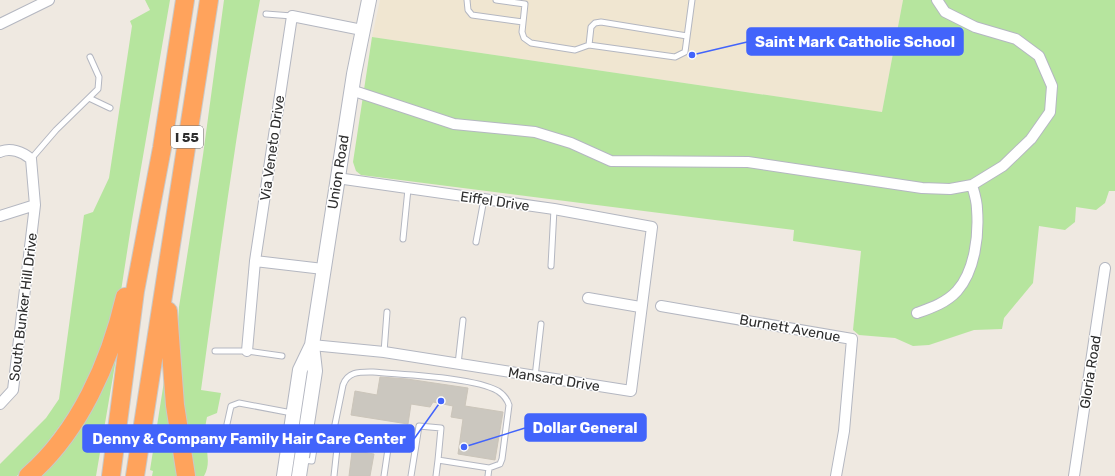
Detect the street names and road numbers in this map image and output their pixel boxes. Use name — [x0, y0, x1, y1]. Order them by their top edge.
street label: Via Veneto Drive — [257, 94, 288, 202]
road number: I 55 — [171, 126, 203, 148]
street label: Union Road — [324, 134, 353, 210]
street label: Eiffel Drive — [459, 188, 531, 215]
street label: South Bunker Hill Drive — [6, 232, 41, 382]
street label: Burnett Avenue — [738, 311, 842, 346]
street label: Gloria Road — [1076, 334, 1105, 410]
street label: Mansard Drive — [507, 364, 601, 395]

